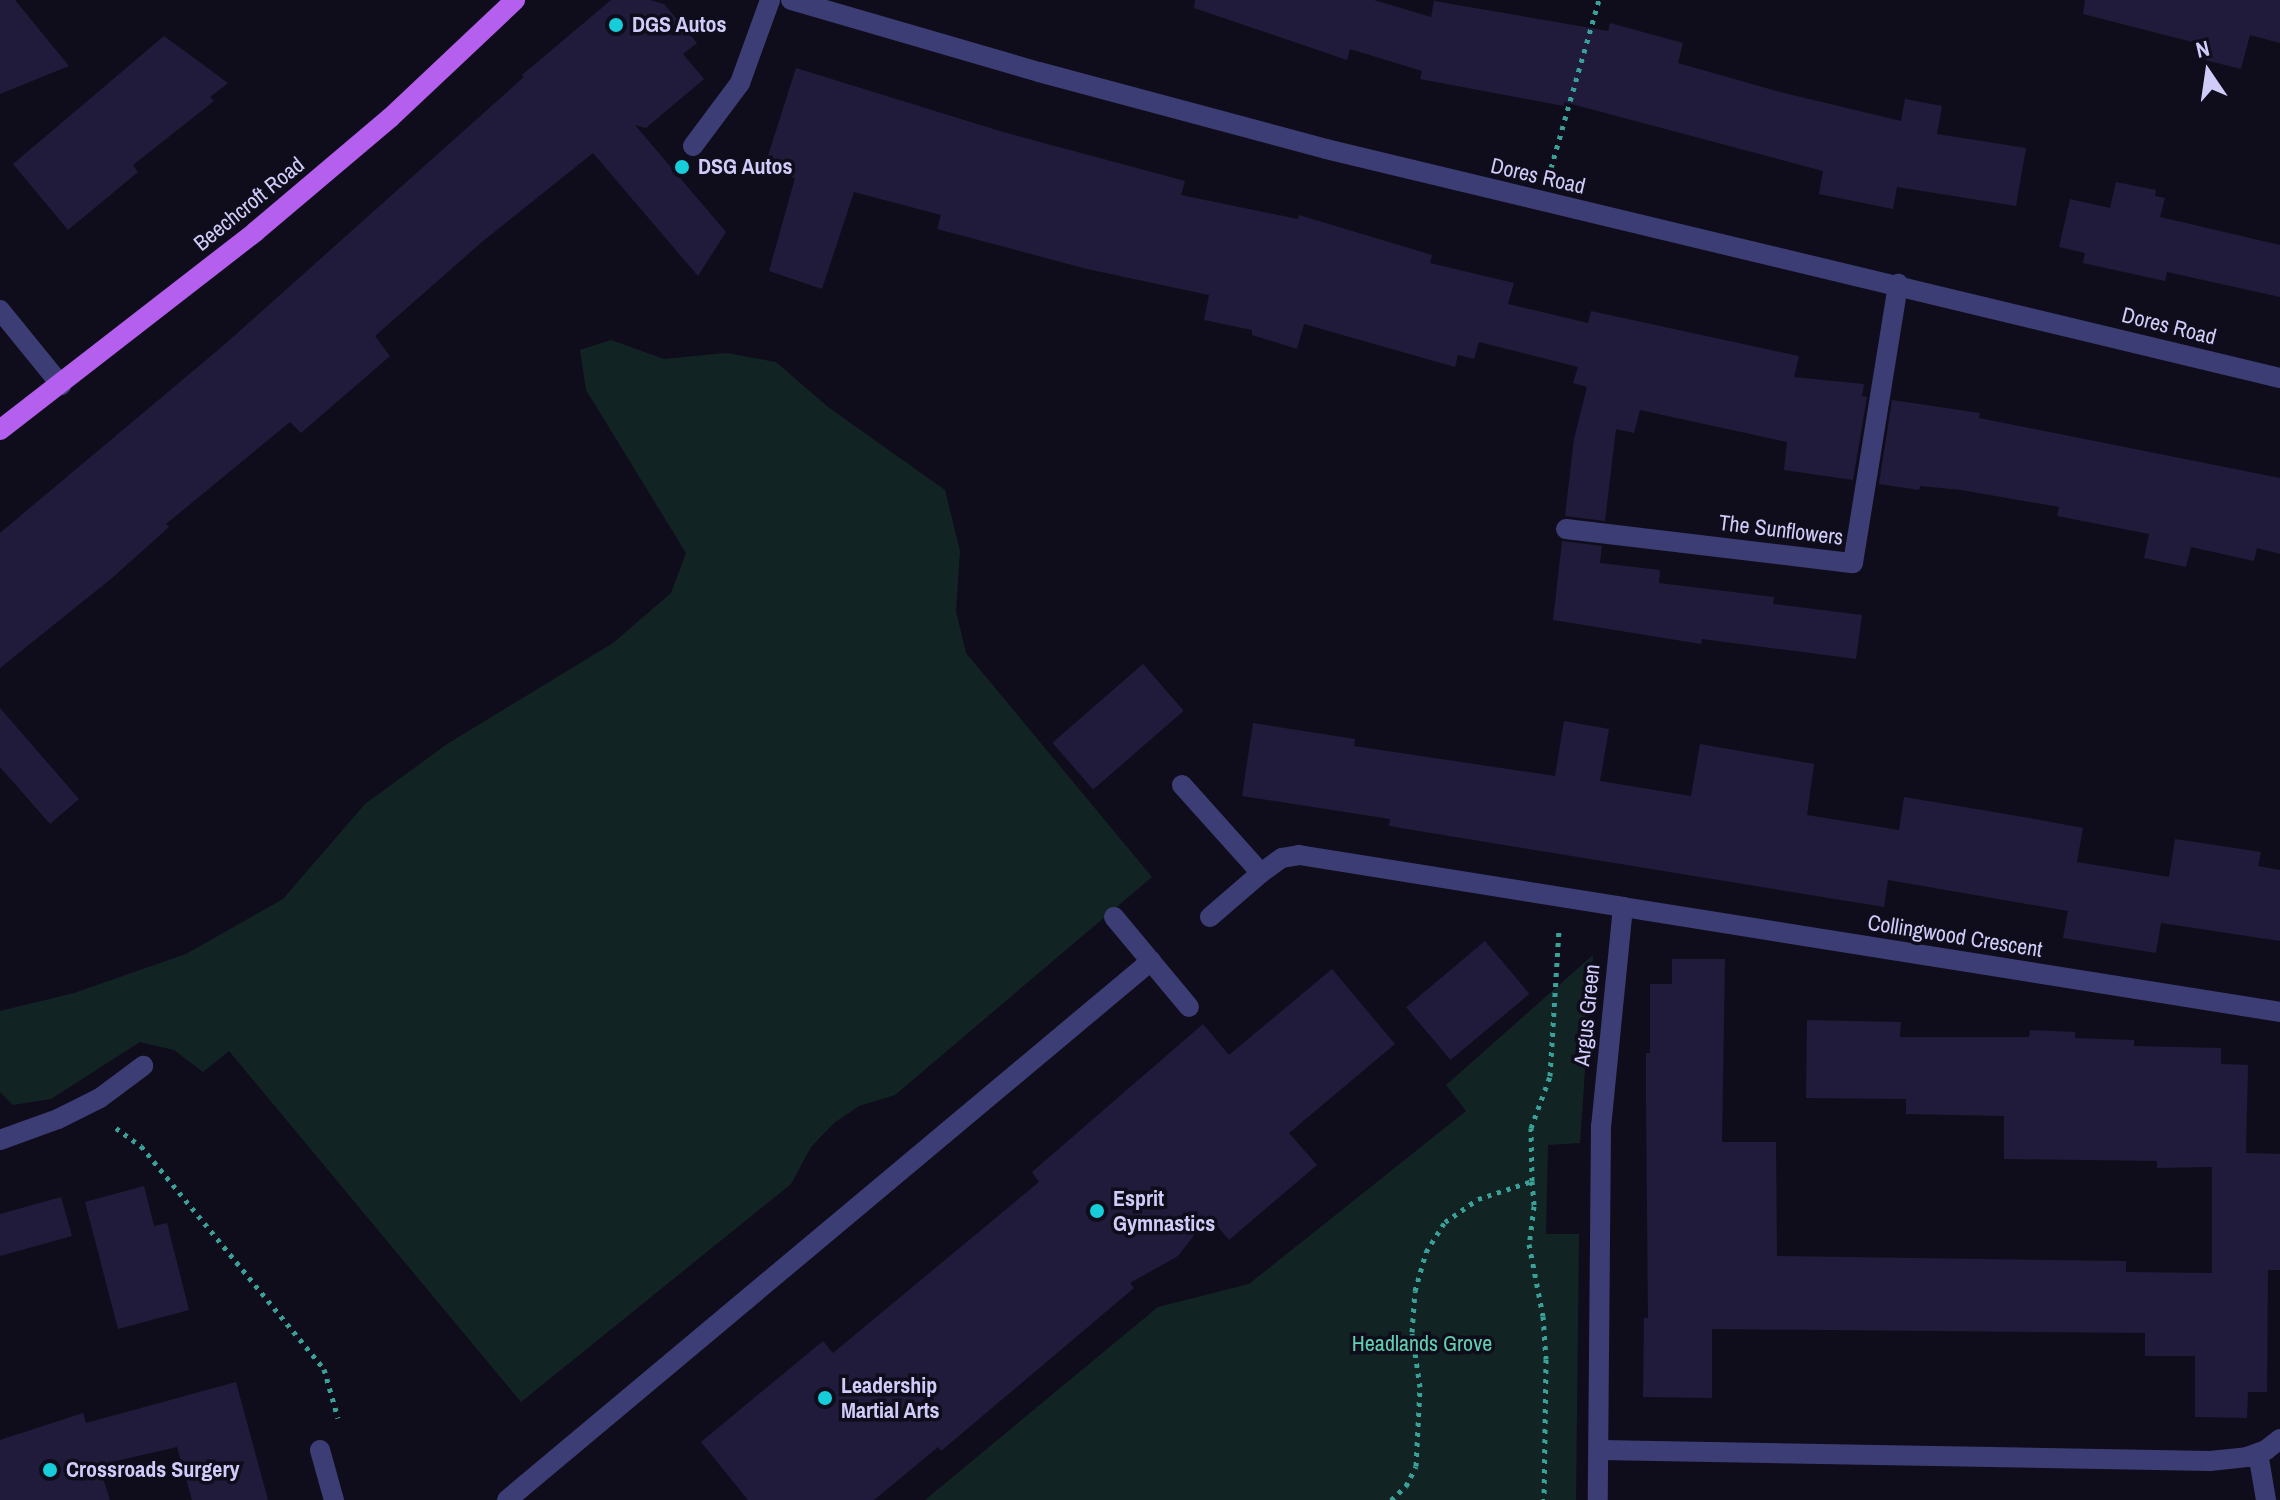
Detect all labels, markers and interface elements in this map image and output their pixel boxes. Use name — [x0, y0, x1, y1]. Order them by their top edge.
place label: DGS Autos — [632, 12, 727, 38]
marker: DGS Autos — [607, 16, 625, 34]
north arrow — [2168, 32, 2248, 112]
text: N — [2193, 33, 2212, 65]
street label: Beechcroft Road — [188, 151, 310, 257]
street label: Dores Road — [1488, 152, 1588, 200]
place label: DSG Autos — [698, 154, 793, 180]
marker: DSG Autos — [673, 158, 691, 176]
street label: Dores Road — [2119, 302, 2219, 350]
street label: The Sunflowers — [1717, 509, 1845, 551]
street label: Collingwood Crescent — [1866, 909, 2044, 963]
street label: Argus Green — [1569, 963, 1605, 1067]
place label: Esprit Gymnastics — [1113, 1185, 1215, 1236]
marker: Esprit Gymnastics — [1088, 1202, 1106, 1220]
park label: Headlands Grove — [1352, 1331, 1492, 1357]
place label: Leadership Martial Arts — [841, 1372, 940, 1424]
marker: Leadership Martial Arts — [816, 1389, 834, 1407]
place label: Crossroads Surgery — [66, 1457, 239, 1483]
marker: Crossroads Surgery — [41, 1461, 59, 1479]

